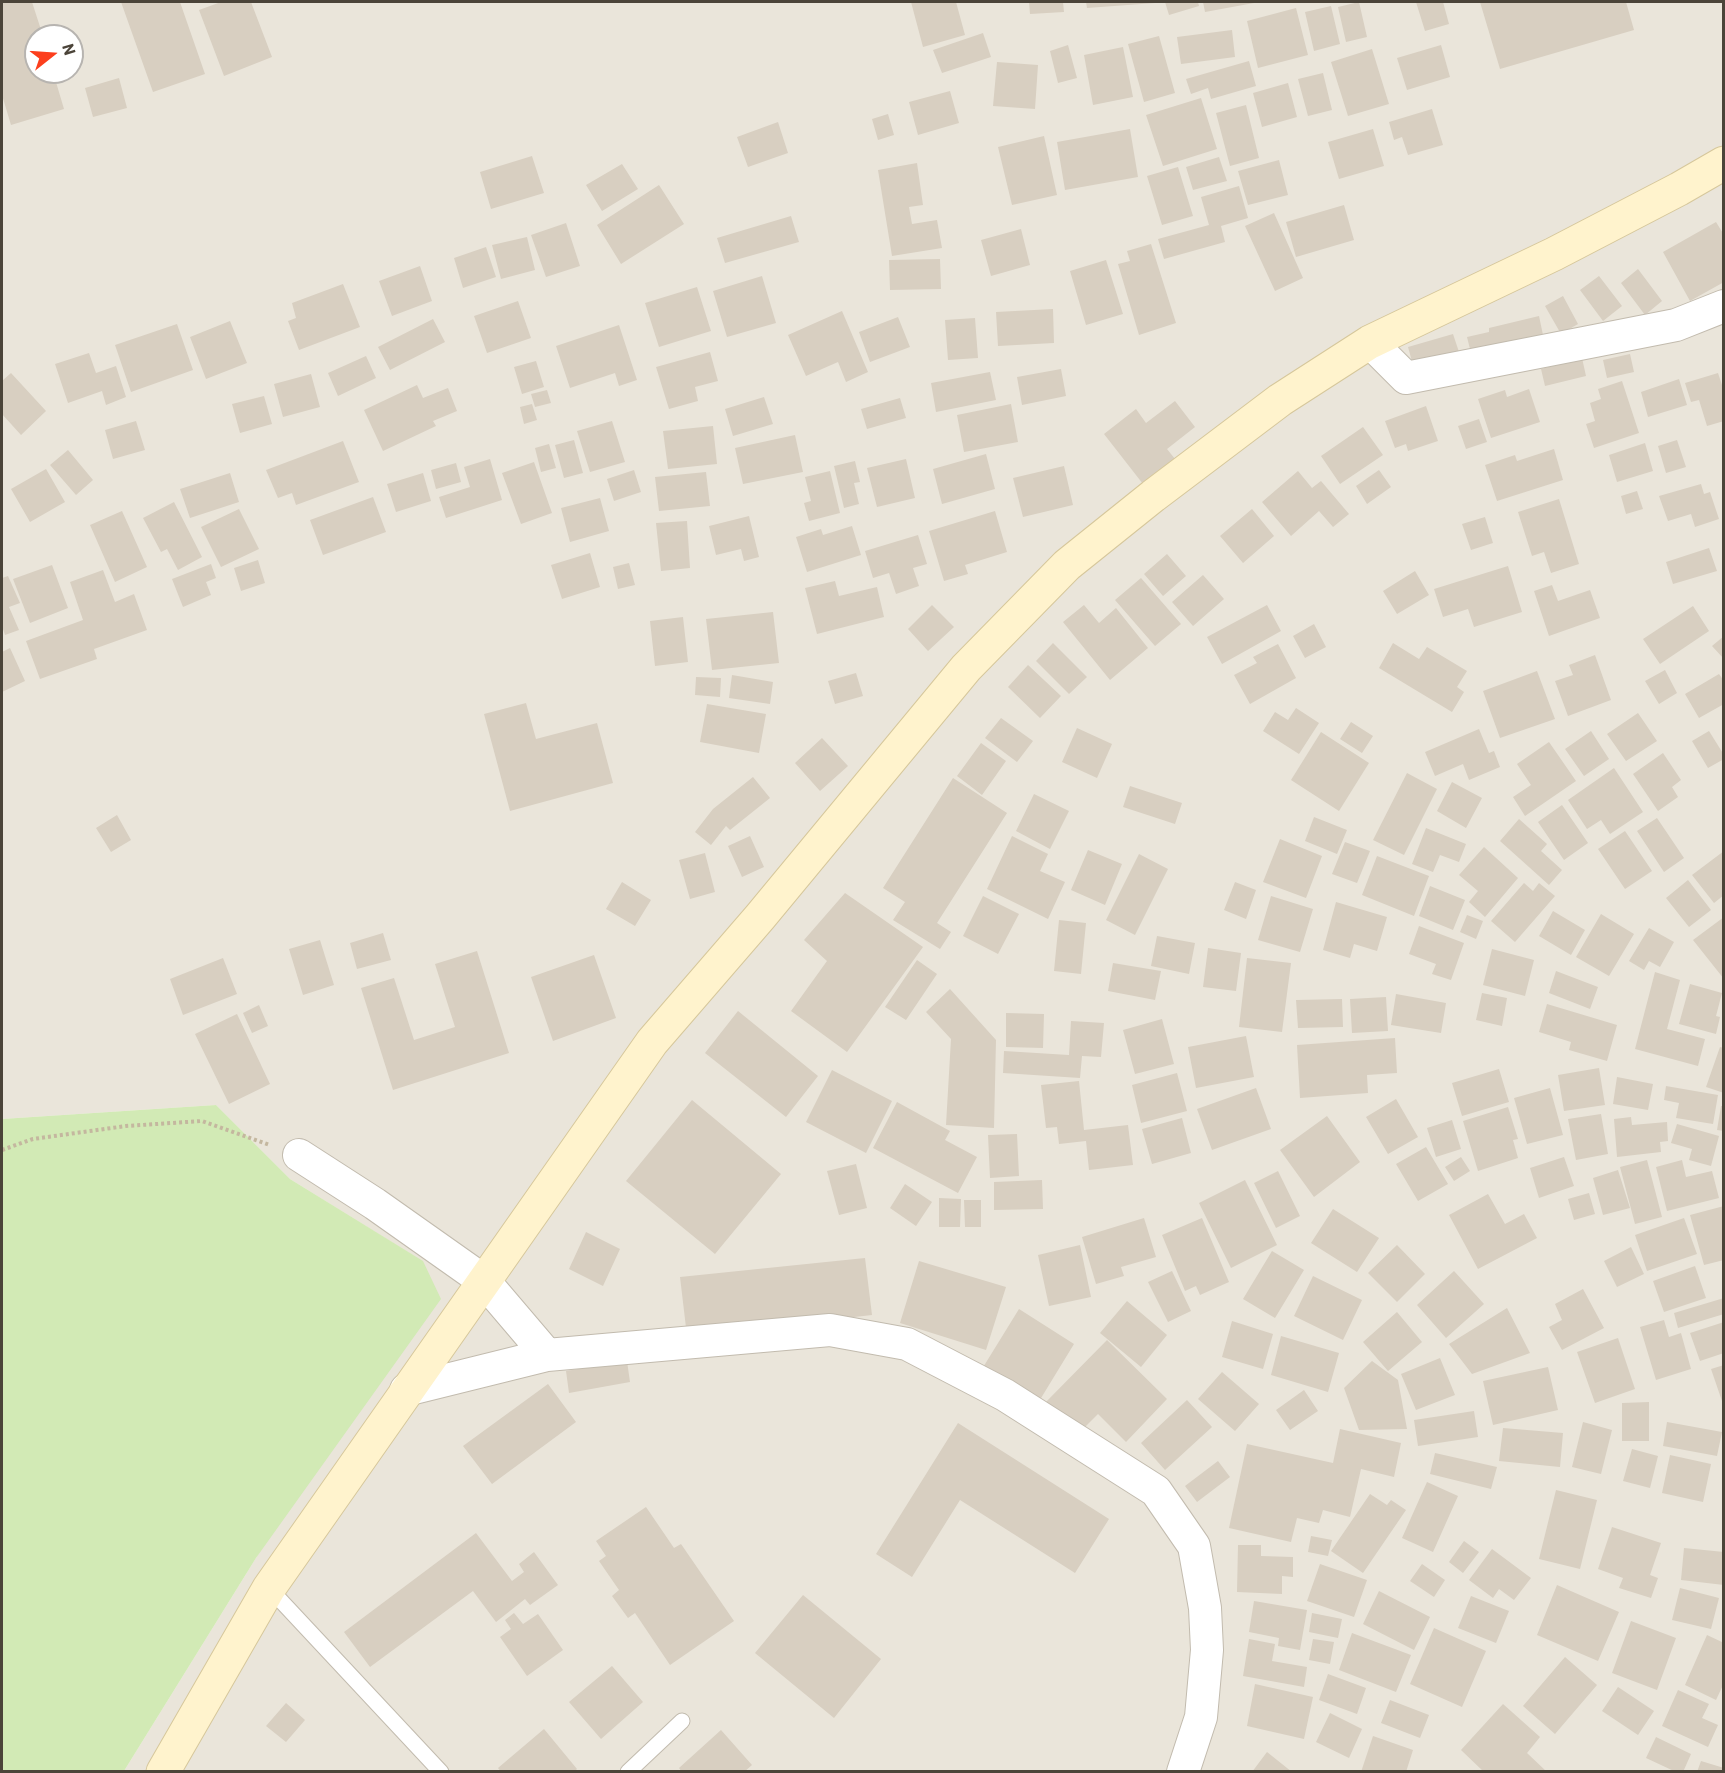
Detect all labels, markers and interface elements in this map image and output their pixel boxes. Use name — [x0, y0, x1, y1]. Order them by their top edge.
north arrow — [24, 24, 84, 84]
text: N — [59, 41, 80, 57]

